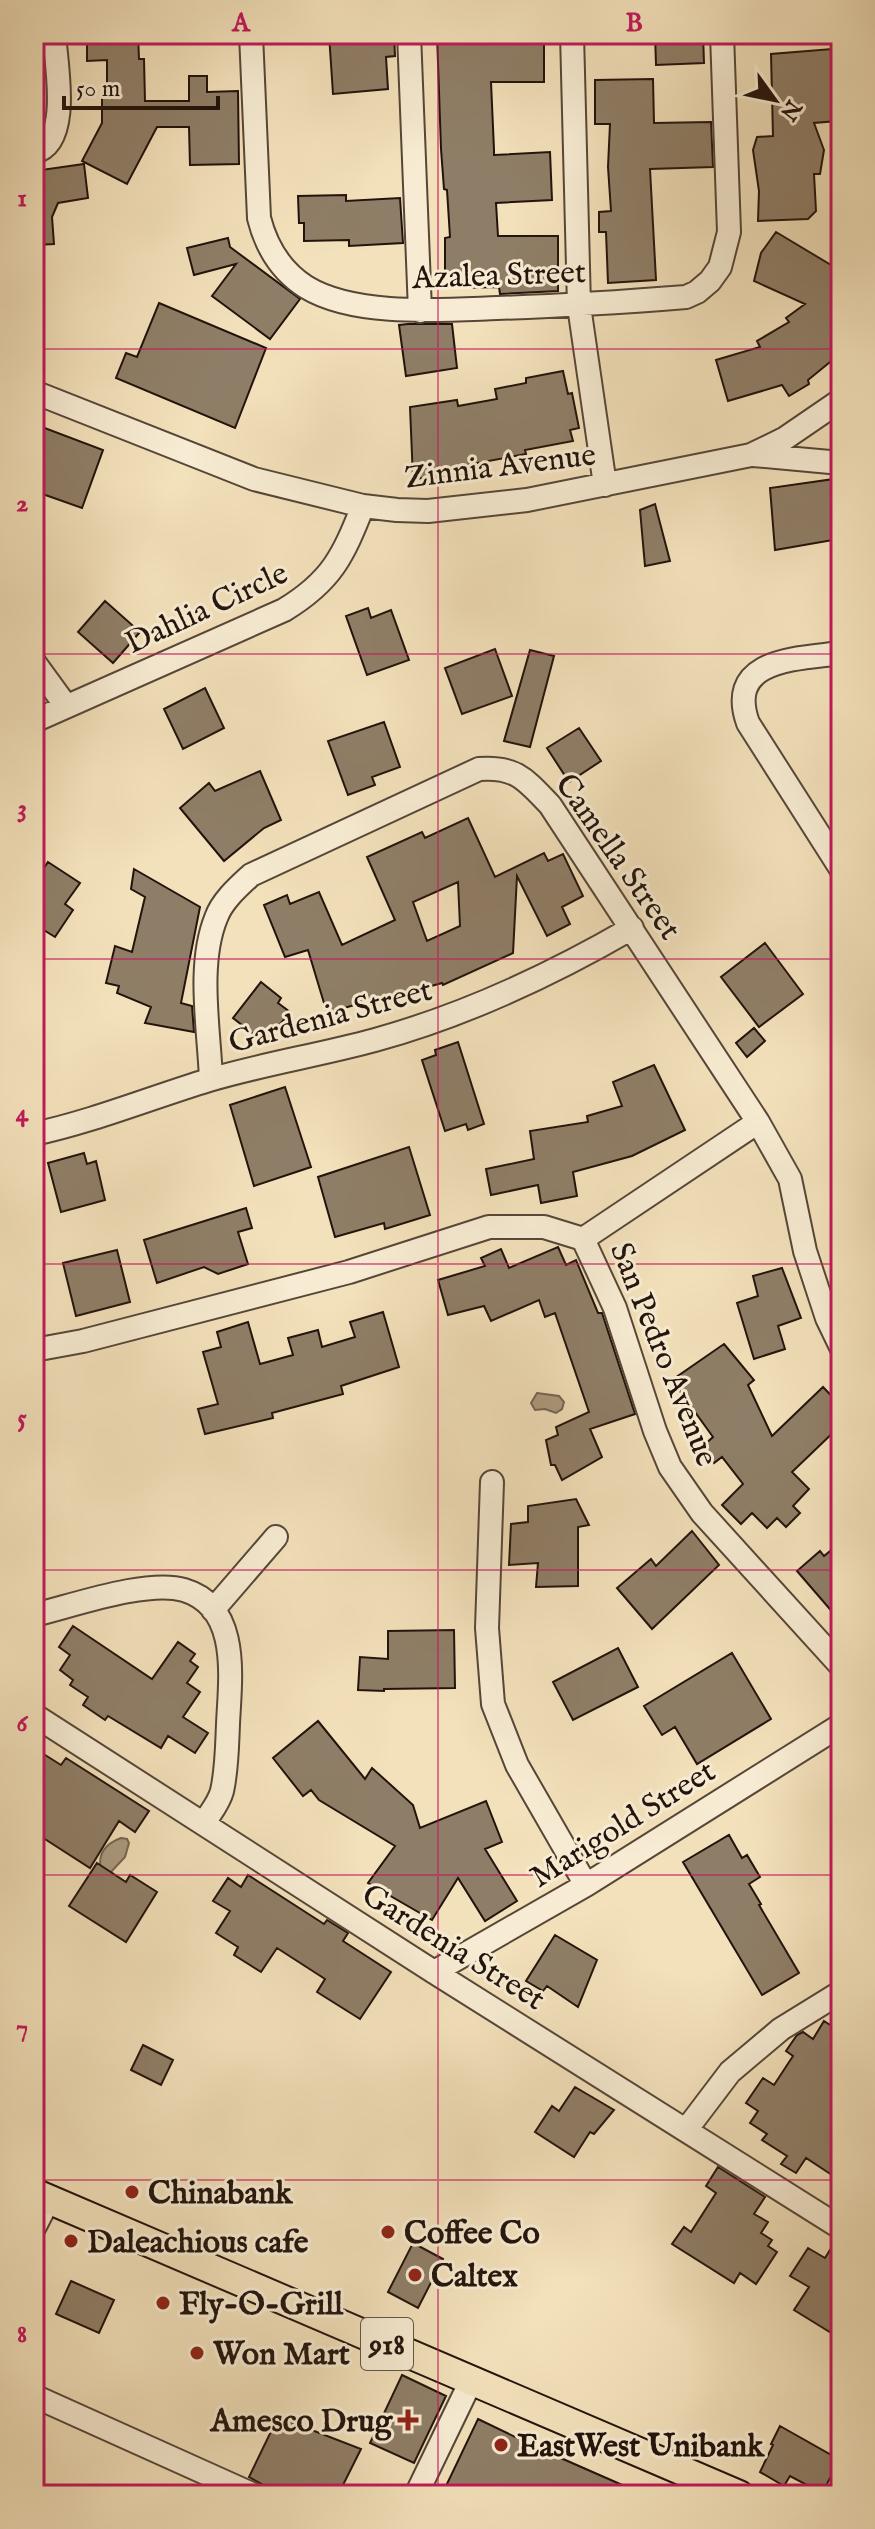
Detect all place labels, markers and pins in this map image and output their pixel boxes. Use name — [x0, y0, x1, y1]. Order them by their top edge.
place label: Chinabank — [148, 2174, 293, 2215]
marker: Chinabank — [123, 2183, 141, 2201]
place label: Coffee Co — [404, 2214, 540, 2255]
place label: Daleachious cafe — [87, 2223, 309, 2264]
marker: Coffee Co — [379, 2223, 397, 2241]
marker: Daleachious cafe — [62, 2232, 80, 2250]
place label: Caltex — [431, 2257, 518, 2298]
marker: Caltex — [406, 2266, 424, 2284]
place label: Fly-O-Grill — [179, 2285, 344, 2326]
marker: Fly-O-Grill — [154, 2294, 172, 2312]
place label: Won Mart — [212, 2335, 350, 2376]
marker: Won Mart — [188, 2344, 206, 2362]
place label: Amesco Drug — [208, 2402, 394, 2443]
marker: Amesco Drug — [399, 2411, 417, 2429]
place label: EastWest Unibank — [517, 2427, 765, 2468]
marker: EastWest Unibank — [492, 2436, 510, 2454]

